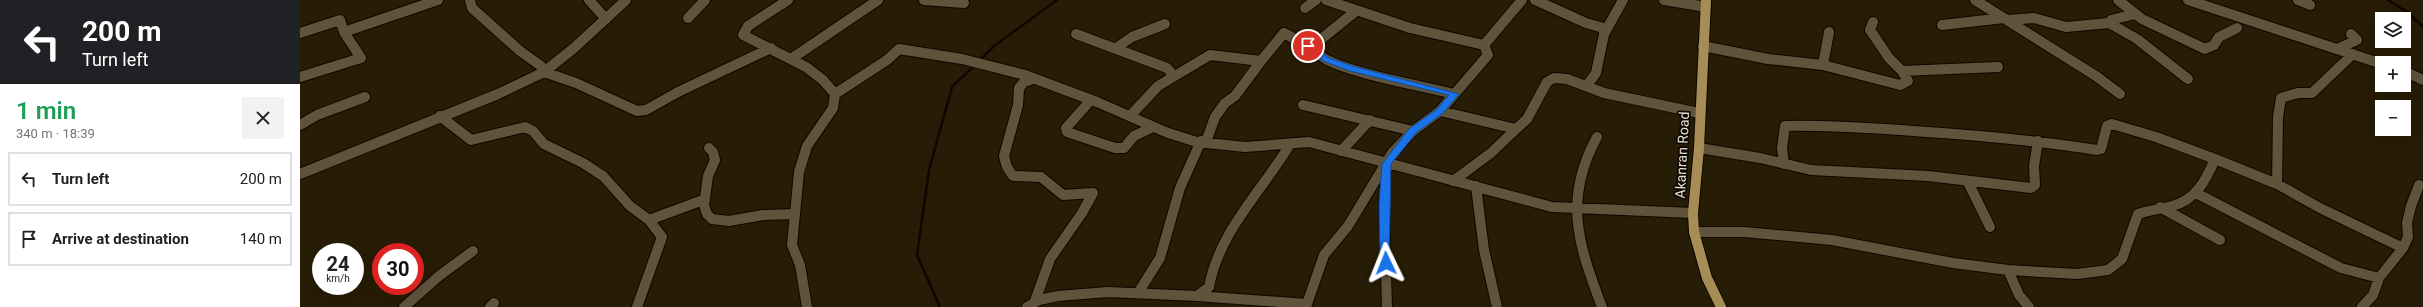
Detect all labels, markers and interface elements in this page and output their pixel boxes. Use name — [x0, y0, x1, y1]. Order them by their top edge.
map controls — [2375, 12, 2411, 136]
button: layers — [2375, 12, 2411, 48]
text: 200 m — [82, 15, 161, 48]
icon: left — [16, 16, 68, 68]
pin — [1291, 29, 1325, 63]
icon: arrive — [1297, 35, 1319, 57]
text: Turn left — [82, 49, 148, 70]
button: + — [2375, 56, 2411, 92]
text: 1 min — [16, 97, 76, 125]
button: close — [242, 97, 284, 139]
button: − — [2375, 100, 2411, 136]
street label: Akanran Road — [1672, 111, 1692, 199]
text: 340 m · 18:39 — [16, 126, 95, 141]
icon: left — [18, 168, 40, 190]
text: Turn left — [52, 170, 109, 188]
text: 200 m — [240, 170, 282, 188]
icon: arrive — [18, 228, 40, 250]
text: Arrive at destination — [52, 230, 189, 248]
text: 140 m — [240, 230, 282, 248]
position arrow — [1365, 242, 1407, 284]
speed limit sign: 30 — [372, 243, 424, 295]
text: 24 — [327, 252, 349, 276]
text: km/h — [326, 273, 350, 284]

